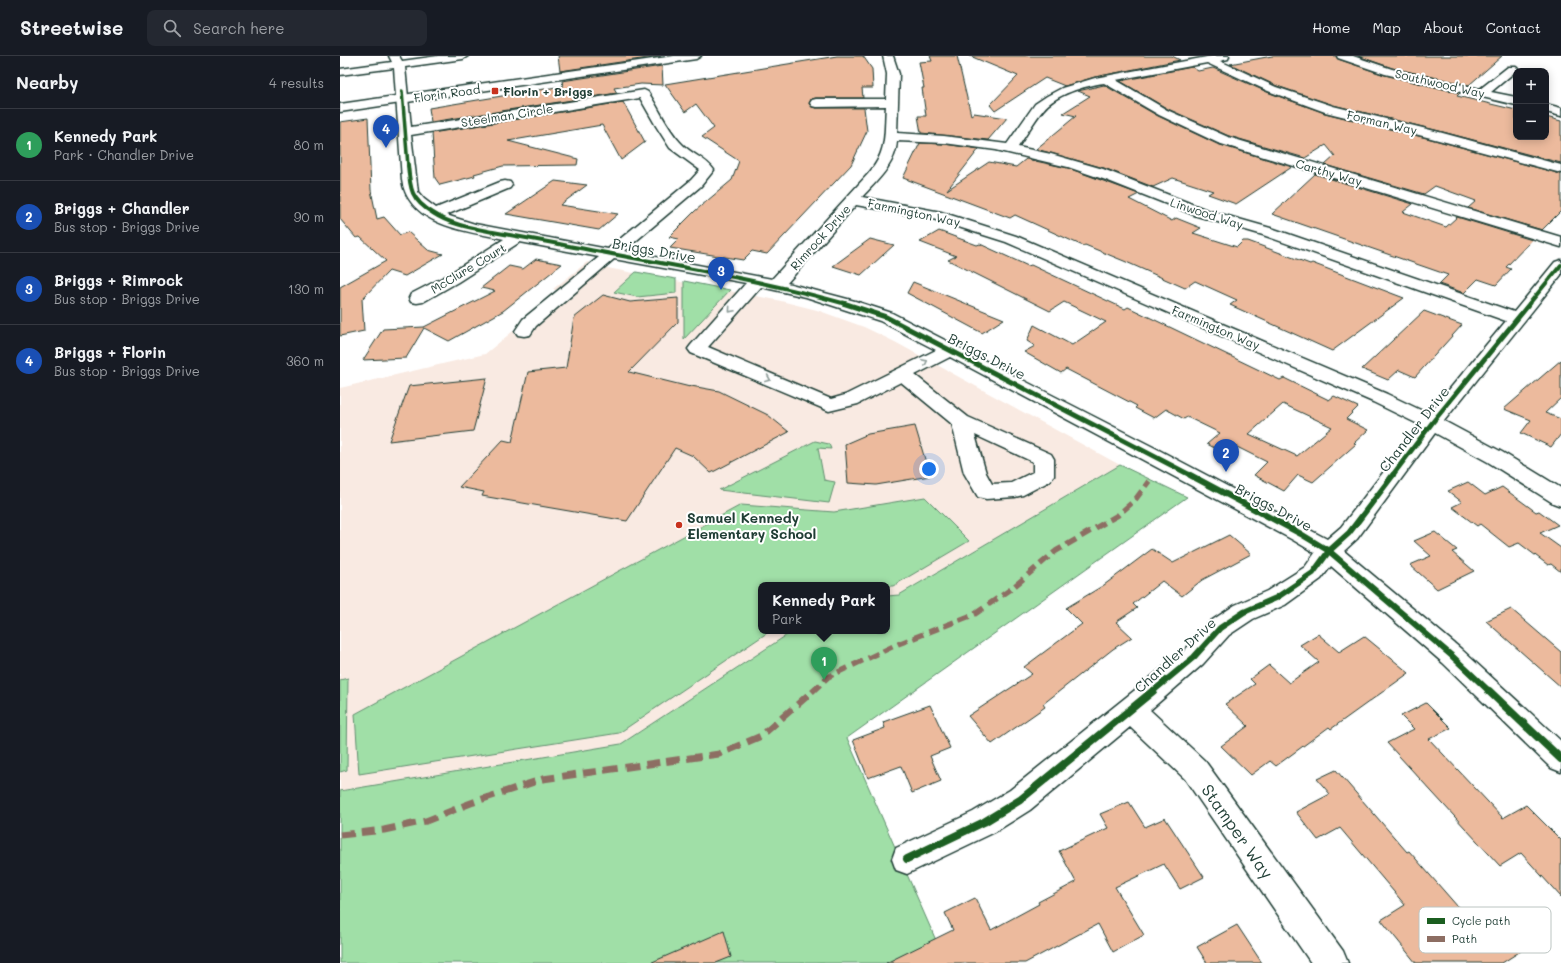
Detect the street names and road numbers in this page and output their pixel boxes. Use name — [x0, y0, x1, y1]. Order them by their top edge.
street label: Southwood Way — [1393, 65, 1487, 101]
street label: Florin Road — [413, 80, 482, 106]
street label: Steelman Circle — [460, 100, 554, 130]
street label: Forman Way — [1345, 106, 1419, 138]
street label: Carthy Way — [1294, 155, 1364, 189]
street label: Farmington Way — [866, 194, 962, 230]
street label: Linwood Way — [1168, 194, 1246, 232]
street label: Rimrock Drive — [786, 201, 854, 273]
street label: Briggs Drive — [611, 233, 697, 267]
street label: McClure Court — [427, 239, 509, 297]
street label: Farmington Way — [1170, 301, 1262, 353]
street label: Briggs Drive — [945, 328, 1029, 384]
street label: Chandler Drive — [1375, 382, 1453, 476]
street label: Briggs Drive — [1232, 479, 1316, 535]
street label: Chandler Drive — [1130, 613, 1220, 697]
street label: Stamper Way — [1197, 779, 1279, 883]

